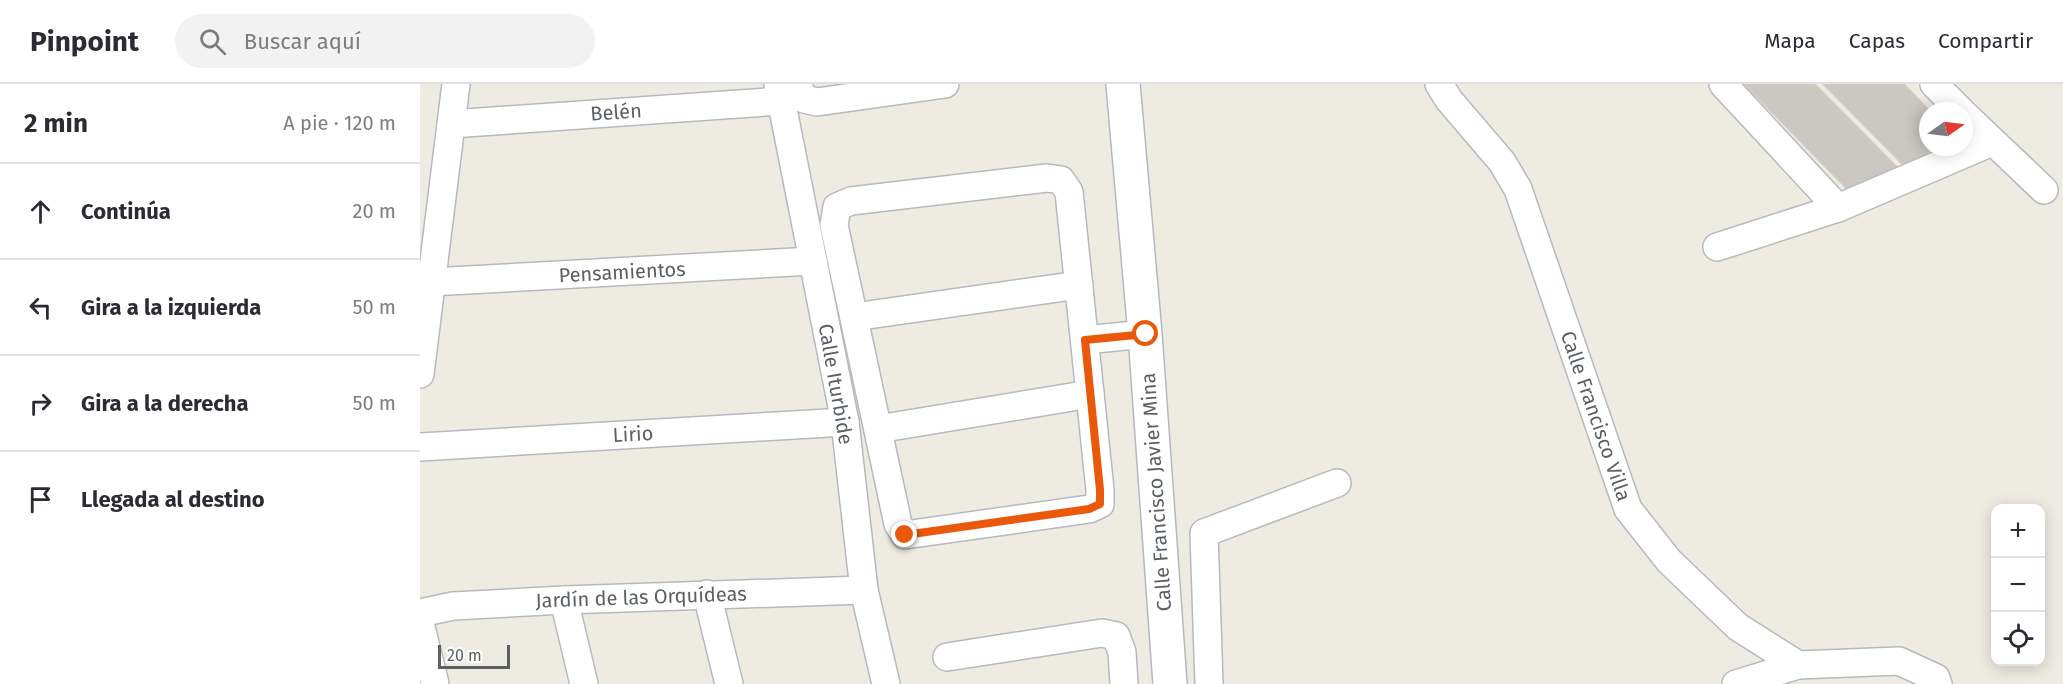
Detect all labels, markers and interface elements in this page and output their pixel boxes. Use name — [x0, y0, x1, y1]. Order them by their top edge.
search box — [175, 14, 595, 68]
text: Pinpoint — [30, 25, 139, 58]
icon: search — [196, 25, 229, 58]
text: Buscar aquí — [244, 28, 361, 55]
text: Mapa — [1764, 28, 1816, 54]
text: Capas — [1849, 28, 1905, 54]
text: Compartir — [1938, 28, 2033, 54]
street label: Belén — [589, 98, 643, 126]
north arrow — [1919, 102, 1973, 156]
text: 2 min — [24, 108, 88, 139]
text: A pie · 120 m — [283, 111, 396, 135]
icon: ahead — [24, 195, 57, 228]
text: Continúa — [81, 198, 171, 225]
text: 20 m — [353, 199, 396, 223]
street label: Pensamientos — [558, 257, 686, 287]
icon: left — [24, 291, 57, 324]
text: Gira a la izquierda — [81, 294, 261, 321]
text: 50 m — [352, 295, 396, 319]
route start — [1132, 320, 1158, 346]
street label: Calle Iturbide — [814, 322, 858, 446]
street label: Calle Francisco Villa — [1556, 328, 1636, 504]
street label: Calle Francisco Javier Mina — [1136, 372, 1176, 612]
icon: right — [24, 387, 57, 420]
text: Gira a la derecha — [81, 390, 249, 417]
text: 50 m — [352, 391, 396, 415]
street label: Lirio — [612, 421, 654, 447]
icon: arrive — [24, 483, 57, 516]
text: Llegada al destino — [81, 486, 265, 513]
map controls — [1991, 504, 2045, 666]
button: + — [1991, 504, 2045, 558]
route end — [891, 521, 917, 547]
button: − — [1991, 558, 2045, 612]
street label: Jardín de las Orquídeas — [535, 581, 747, 613]
button: locate — [1991, 612, 2045, 666]
scale bar — [438, 642, 510, 670]
text: 20 m — [447, 646, 482, 665]

